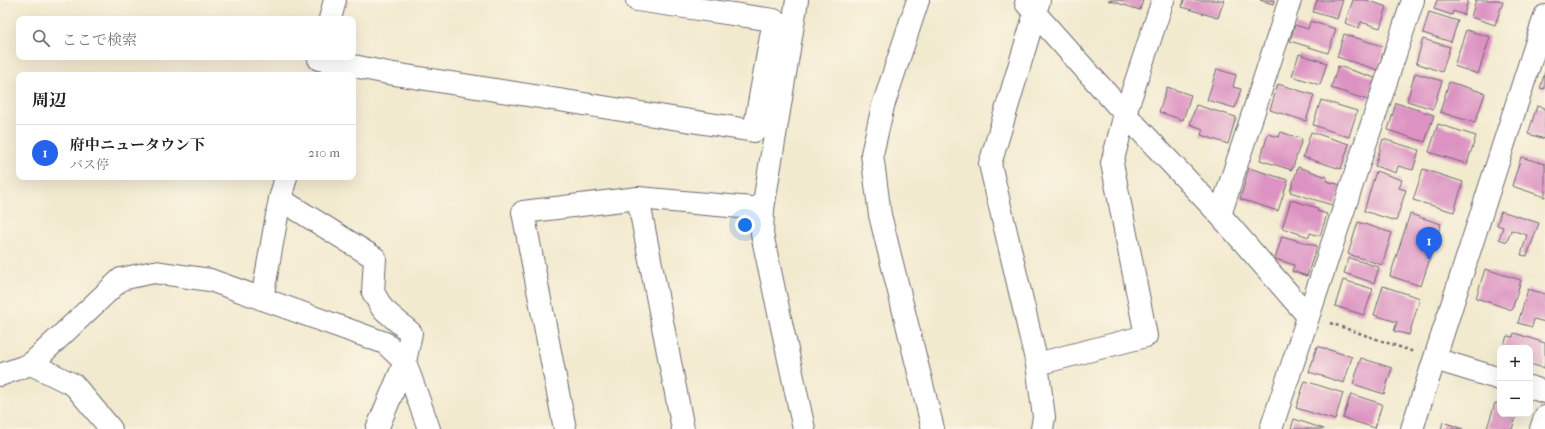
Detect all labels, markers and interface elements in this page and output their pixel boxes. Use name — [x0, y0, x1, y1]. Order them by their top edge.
search box — [16, 16, 356, 60]
icon: search — [30, 27, 52, 49]
text: ここで検索 — [62, 31, 137, 49]
text: 周辺 — [32, 90, 66, 110]
text: 府中ニュータウン下 — [70, 136, 205, 154]
text: 1 — [43, 145, 47, 160]
text: 210 m — [308, 145, 340, 160]
text: バス停 — [70, 157, 109, 172]
your location — [735, 215, 755, 235]
pin: 1 — [1416, 227, 1442, 260]
map controls — [1497, 345, 1533, 417]
button: + — [1497, 345, 1533, 381]
button: − — [1497, 381, 1533, 417]

